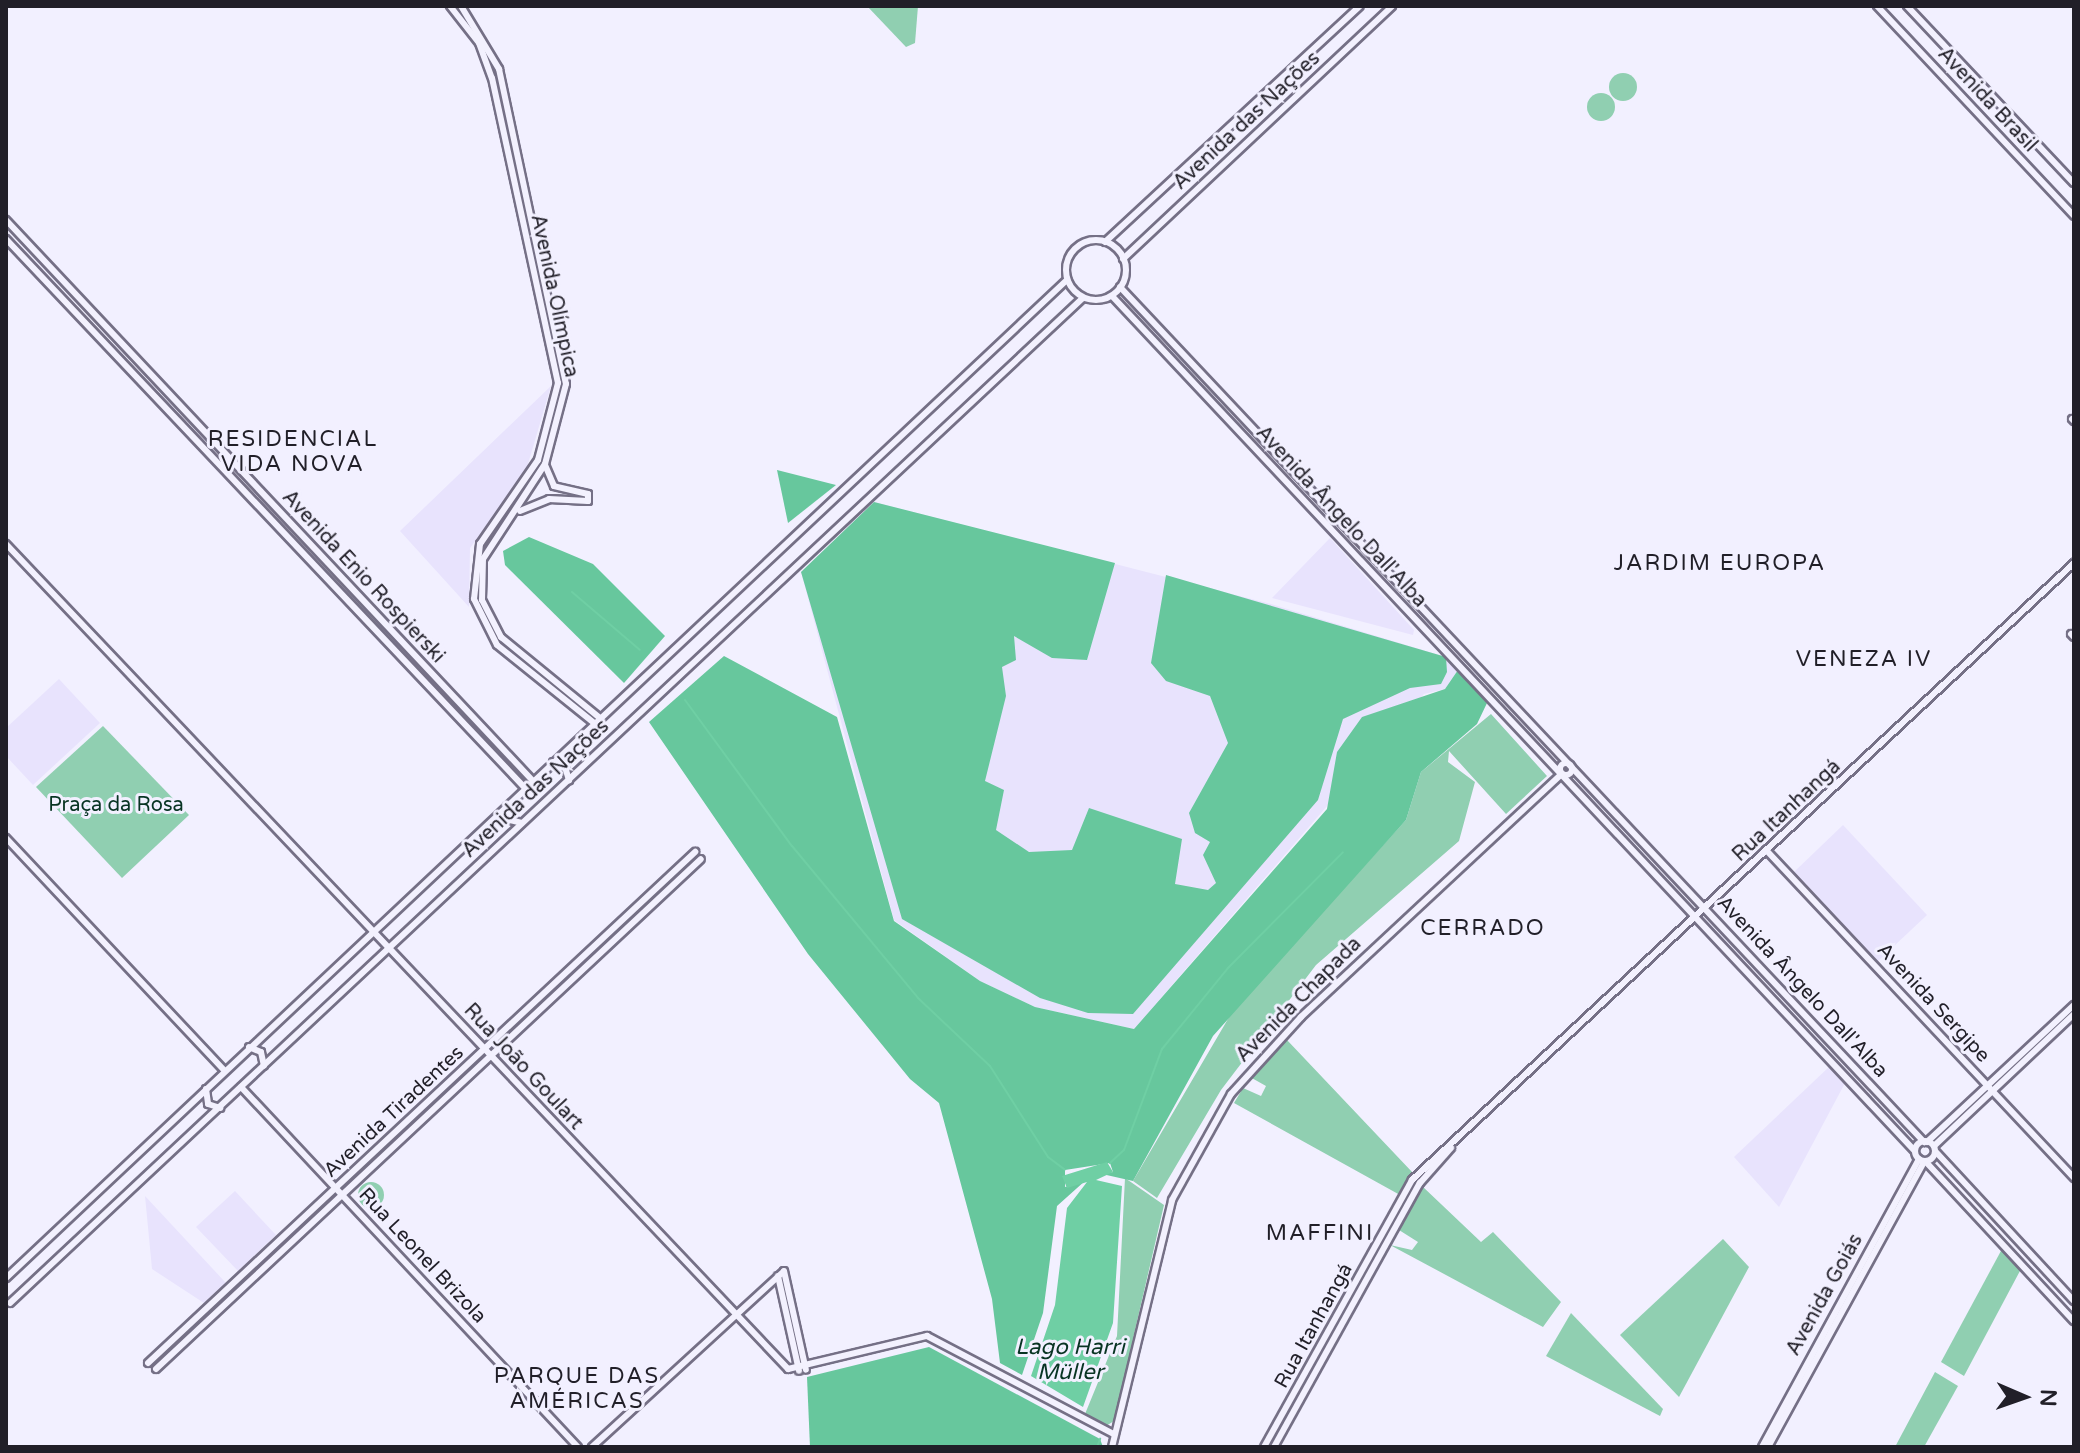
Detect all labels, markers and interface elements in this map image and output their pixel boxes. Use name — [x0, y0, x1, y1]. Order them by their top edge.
street label: Avenida Brasil — [1932, 43, 2042, 157]
street label: Avenida das Nações — [1169, 47, 1325, 195]
street label: Avenida Olímpica — [525, 212, 583, 380]
street label: Avenida Ângelo Dall'Alba — [1251, 421, 1431, 613]
district label: RESIDENCIAL VIDA NOVA — [208, 426, 378, 478]
street label: Avenida Enio Rospierski — [277, 486, 449, 668]
district label: JARDIM EUROPA — [1614, 551, 1826, 577]
district label: VENEZA IV — [1796, 647, 1932, 673]
street label: Avenida das Nações — [458, 715, 614, 863]
street label: Rua Itanhangá — [1728, 755, 1846, 867]
park label: Praça da Rosa — [48, 793, 184, 817]
street label: Avenida Ângelo Dall'Alba — [1712, 891, 1892, 1083]
district label: CERRADO — [1420, 916, 1546, 942]
street label: Avenida Chapada — [1231, 932, 1367, 1068]
street label: Avenida Sergipe — [1871, 938, 1995, 1068]
street label: Rua João Goulart — [458, 999, 588, 1135]
street label: Avenida Tiradentes — [319, 1041, 469, 1183]
street label: Rua Leonel Brizola — [353, 1183, 491, 1329]
district label: MAFFINI — [1266, 1221, 1374, 1247]
street label: Avenida Goiás — [1782, 1230, 1868, 1360]
street label: Rua Itanhangá — [1270, 1259, 1358, 1393]
water label: Lago Harri Müller — [1015, 1334, 1125, 1386]
north arrow — [1984, 1357, 2064, 1437]
district label: PARQUE DAS AMÉRICAS — [494, 1363, 660, 1414]
text: N — [2035, 1389, 2061, 1407]

